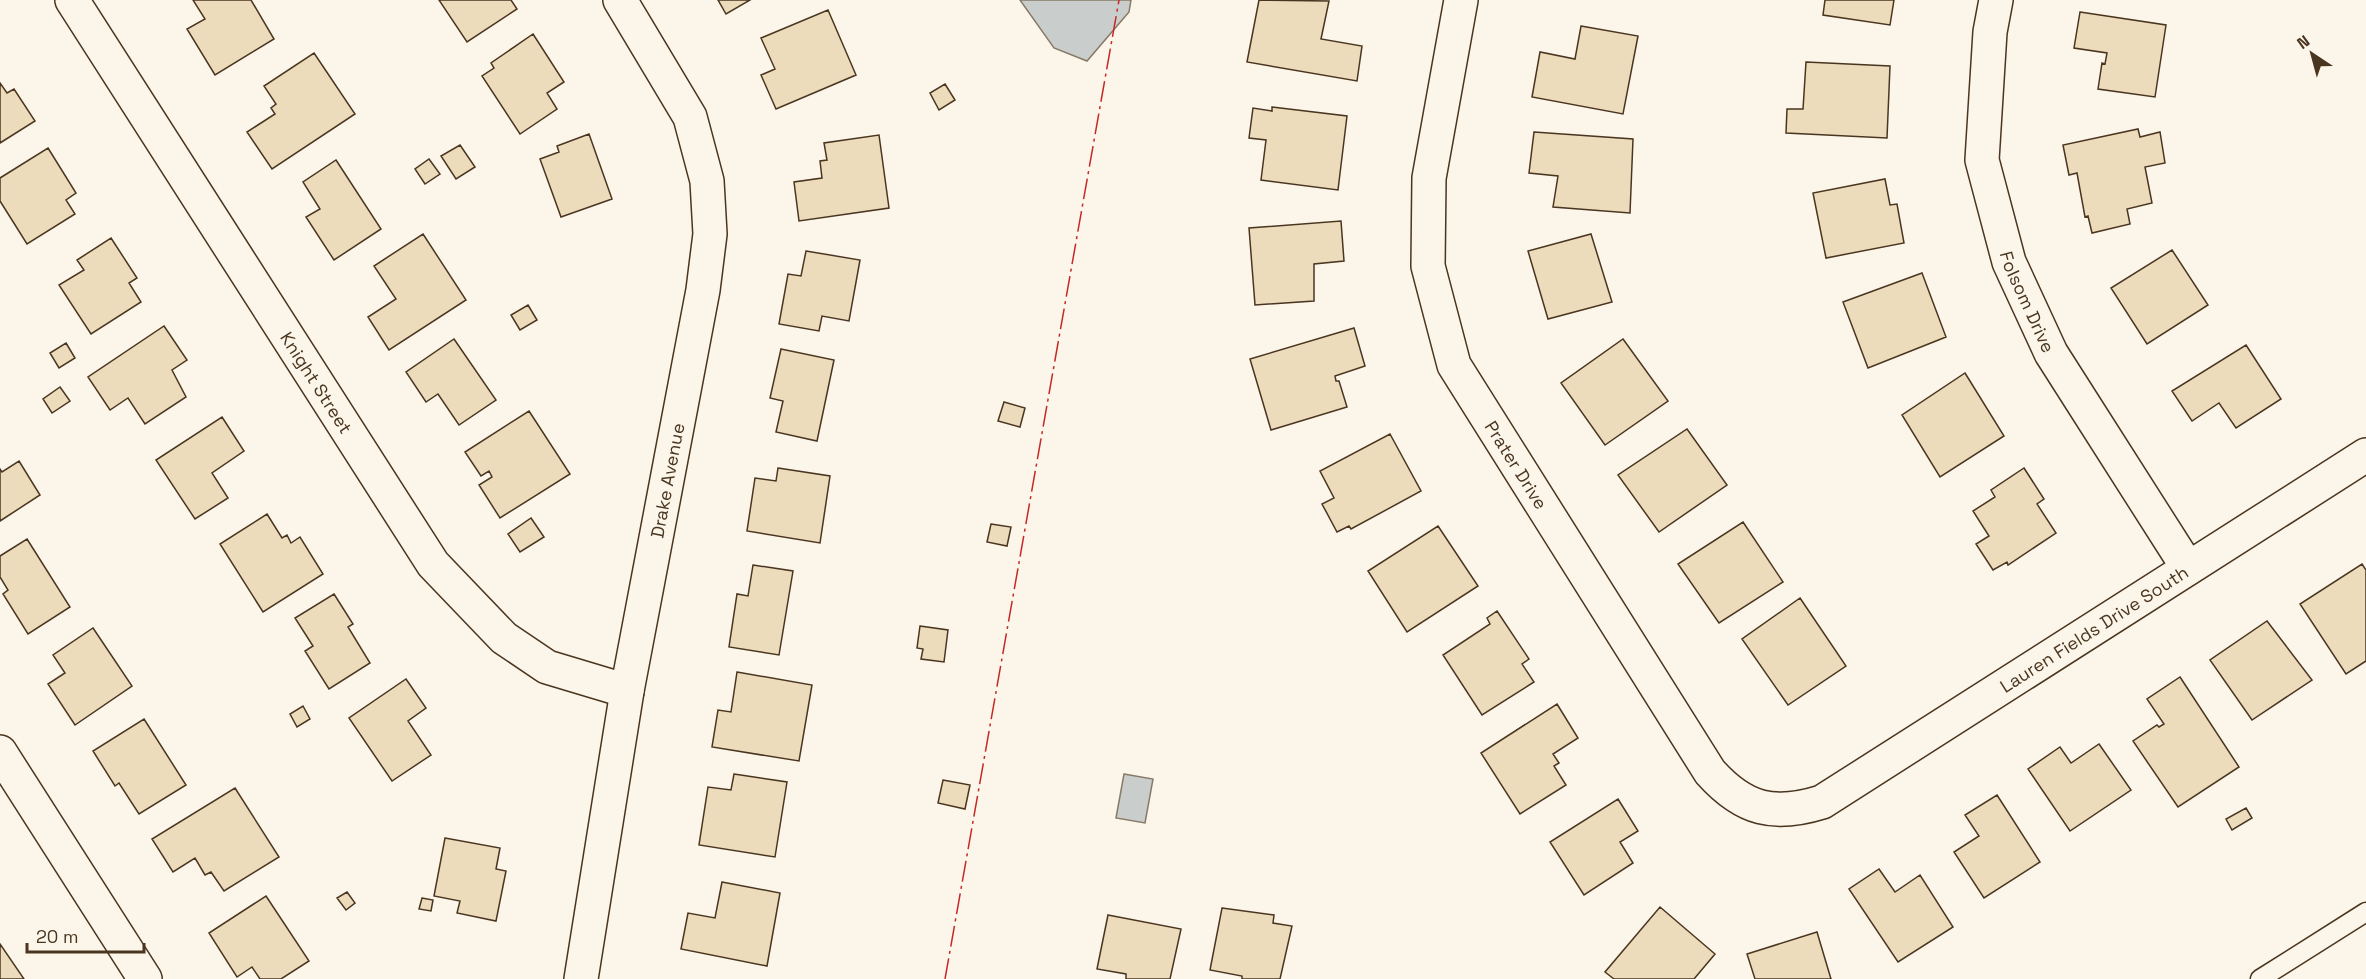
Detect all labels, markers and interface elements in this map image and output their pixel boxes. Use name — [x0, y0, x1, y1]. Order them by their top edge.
north arrow — [2282, 24, 2342, 84]
text: N — [2293, 31, 2314, 54]
street label: Folsom Drive — [1995, 249, 2061, 356]
street label: Knight Street — [276, 327, 358, 438]
street label: Prater Drive — [1480, 416, 1553, 513]
street label: Drake Avenue — [645, 421, 689, 540]
street label: Lauren Fields Drive South — [1995, 560, 2192, 697]
scale bar — [27, 916, 144, 954]
text: 20 m — [36, 925, 79, 948]

